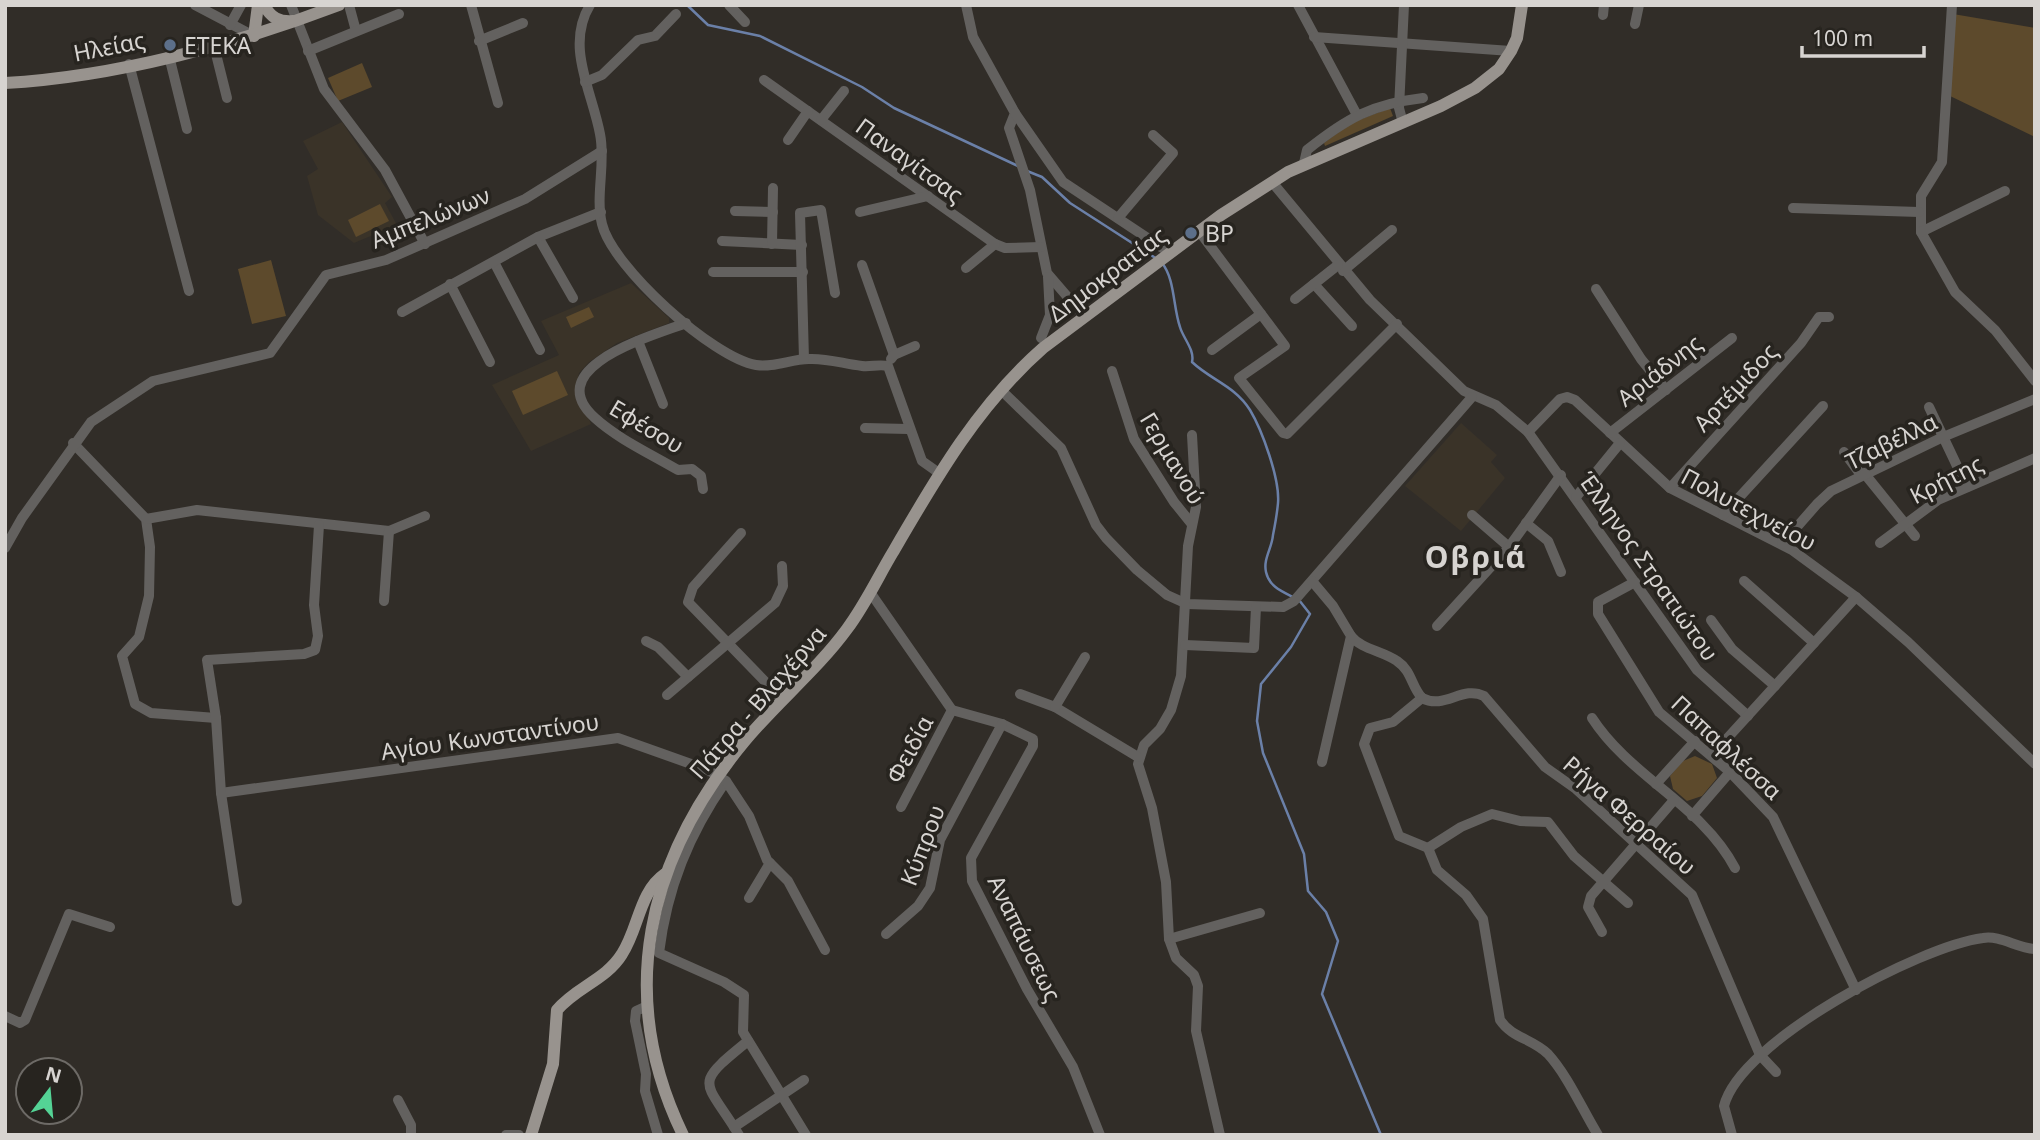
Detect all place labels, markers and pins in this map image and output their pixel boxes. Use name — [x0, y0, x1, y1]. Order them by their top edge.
place label: ΕΤΕΚΑ — [184, 29, 252, 61]
marker: ΕΤΕΚΑ — [162, 37, 178, 53]
place label: BP — [1205, 217, 1234, 249]
marker: BP — [1183, 225, 1199, 241]

